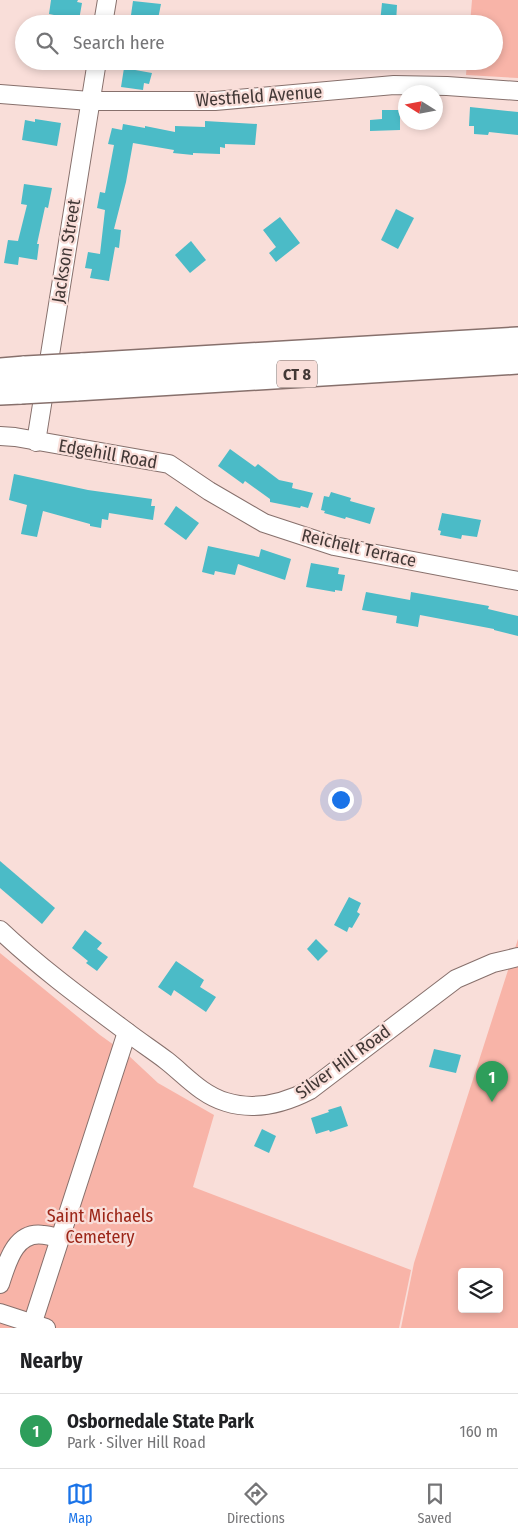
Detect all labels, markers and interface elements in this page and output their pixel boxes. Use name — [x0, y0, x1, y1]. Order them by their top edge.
search box — [15, 15, 503, 70]
icon: search — [33, 29, 61, 57]
text: Search here — [73, 31, 165, 54]
street label: Westfield Avenue — [195, 81, 323, 111]
north arrow — [398, 85, 443, 130]
street label: Jackson Street — [47, 197, 85, 305]
road number: CT 8 — [277, 360, 317, 388]
street label: Edgehill Road — [57, 434, 159, 474]
street label: Reichelt Terrace — [299, 524, 419, 572]
your location — [328, 787, 354, 813]
street label: Silver Hill Road — [291, 1020, 395, 1104]
pin: 1 — [476, 1061, 508, 1102]
park label: Saint Michaels Cemetery — [47, 1205, 154, 1248]
map controls — [458, 1268, 503, 1313]
button: layers — [458, 1268, 503, 1313]
text: Nearby — [20, 1348, 82, 1374]
text: Osbornedale State Park — [67, 1410, 254, 1433]
text: 1 — [33, 1422, 39, 1441]
text: 160 m — [459, 1422, 498, 1441]
text: Park · Silver Hill Road — [67, 1433, 206, 1452]
tab: Map — [66, 1480, 94, 1527]
tab: Directions — [227, 1480, 285, 1527]
tab: Saved — [417, 1480, 452, 1527]

